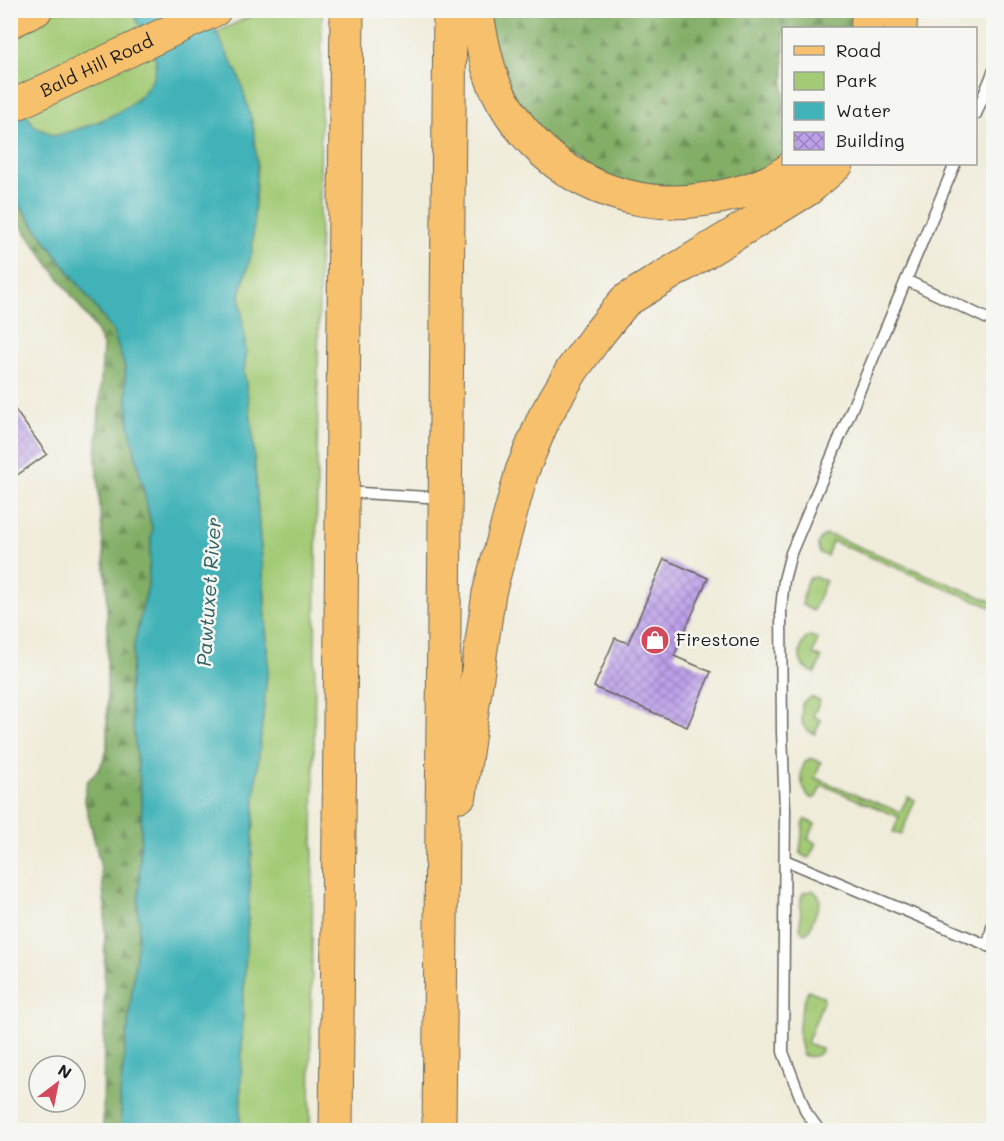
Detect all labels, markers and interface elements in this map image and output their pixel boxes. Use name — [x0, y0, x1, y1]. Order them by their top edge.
legend — [782, 27, 977, 165]
street label: Bald Hill Road — [36, 28, 157, 102]
text: Road — [836, 38, 881, 62]
text: Park — [836, 68, 877, 92]
text: Water — [836, 98, 891, 122]
text: Building — [836, 128, 904, 152]
water label: Pawtuxet River — [190, 516, 226, 667]
shop icon: Firestone — [639, 624, 671, 656]
place label: Firestone — [676, 627, 760, 651]
north arrow — [27, 1054, 87, 1114]
text: N — [54, 1059, 76, 1083]

